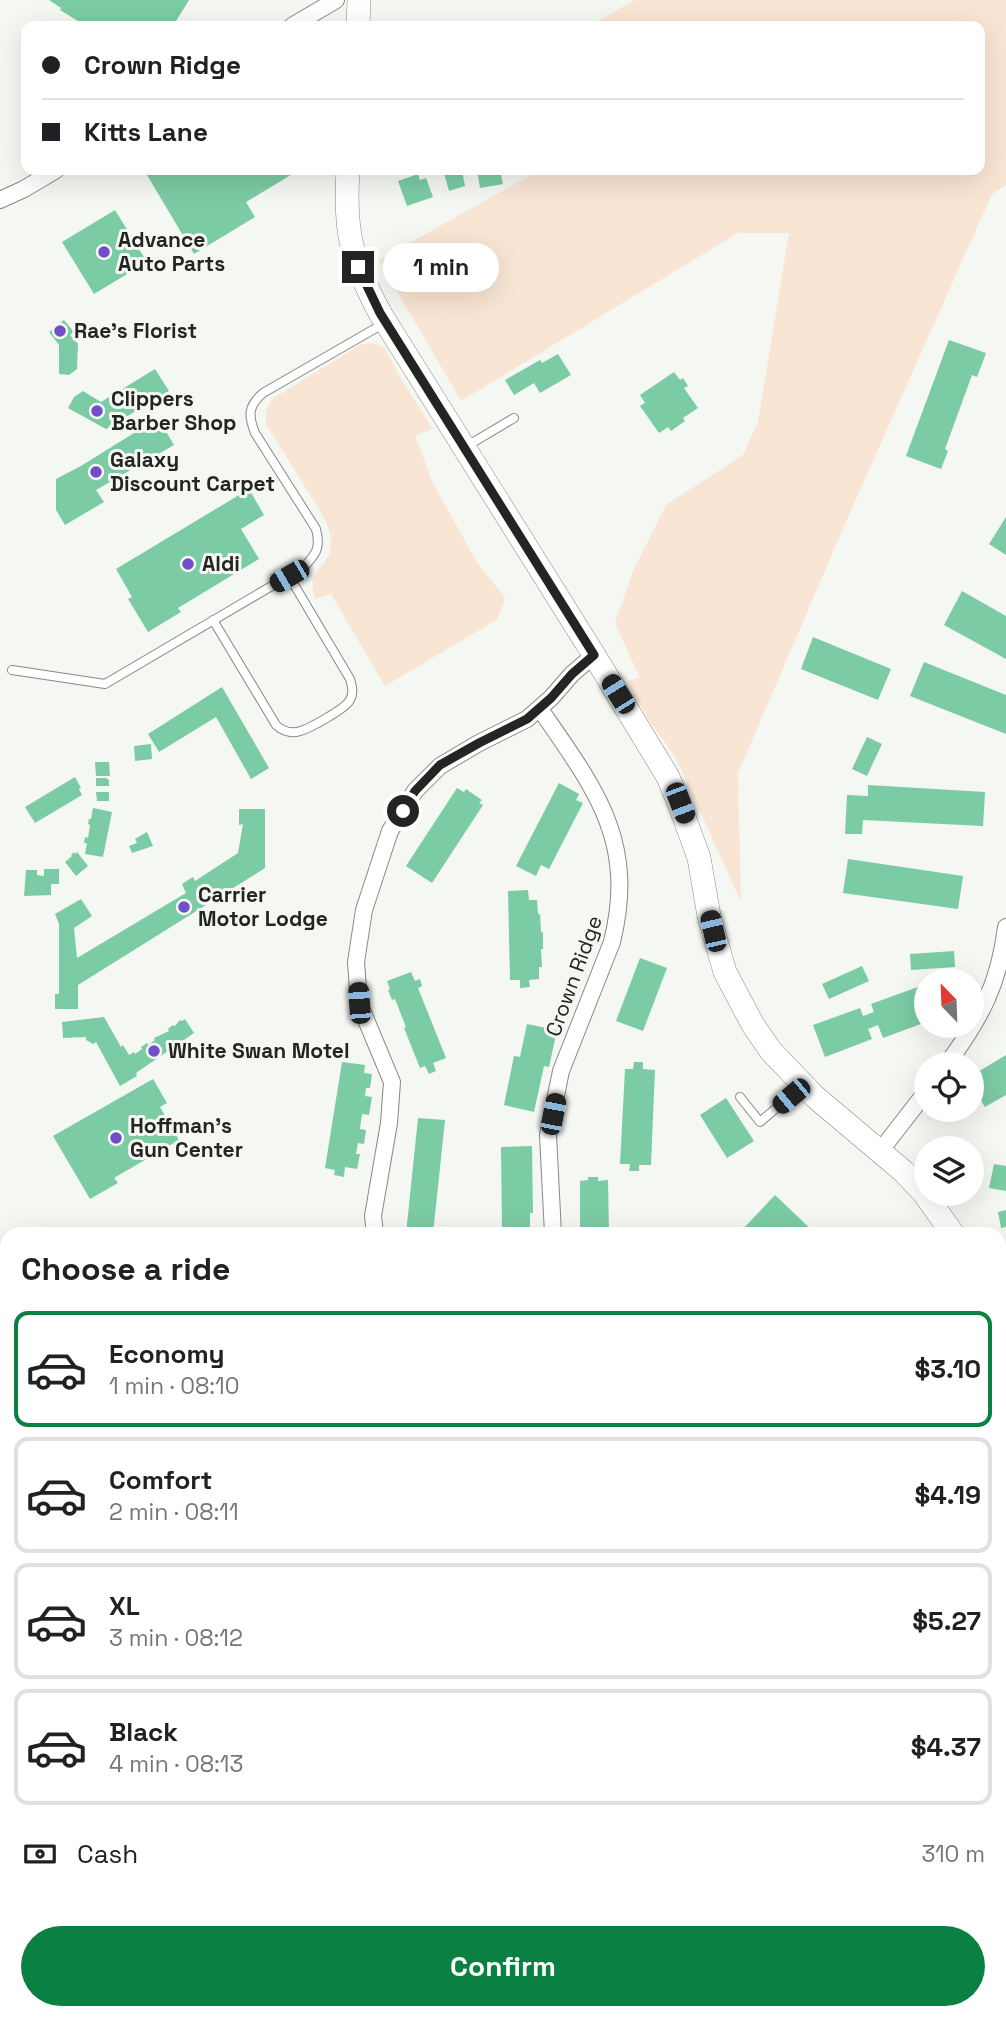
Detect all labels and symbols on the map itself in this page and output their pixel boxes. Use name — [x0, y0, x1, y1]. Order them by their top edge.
place label: Advance Auto Parts — [118, 226, 225, 277]
callout: 1 min — [382, 243, 498, 292]
marker: Advance Auto Parts — [96, 244, 112, 260]
route end — [342, 251, 374, 283]
place label: Rae's Florist — [74, 317, 197, 344]
marker: Rae's Florist — [52, 323, 68, 339]
place label: Clippers Barber Shop — [111, 385, 236, 436]
marker: Clippers Barber Shop — [89, 403, 105, 419]
place label: Galaxy Discount Carpet — [110, 446, 275, 497]
marker: Galaxy Discount Carpet — [88, 464, 104, 480]
place label: Aldi — [202, 550, 240, 577]
marker: Aldi — [180, 556, 196, 572]
car — [266, 556, 313, 596]
car — [598, 671, 639, 717]
car — [663, 780, 698, 826]
route start — [387, 795, 419, 827]
place label: Carrier Motor Lodge — [198, 881, 328, 932]
marker: Carrier Motor Lodge — [176, 899, 192, 915]
car — [699, 908, 728, 954]
street label: Crown Ridge — [539, 912, 608, 1040]
north arrow — [914, 968, 984, 1038]
car — [348, 981, 371, 1025]
place label: White Swan Motel — [168, 1037, 350, 1064]
marker: White Swan Motel — [146, 1043, 162, 1059]
car — [769, 1074, 814, 1118]
car — [539, 1091, 568, 1137]
place label: Hoffman's Gun Center — [130, 1112, 243, 1163]
marker: Hoffman's Gun Center — [108, 1130, 124, 1146]

